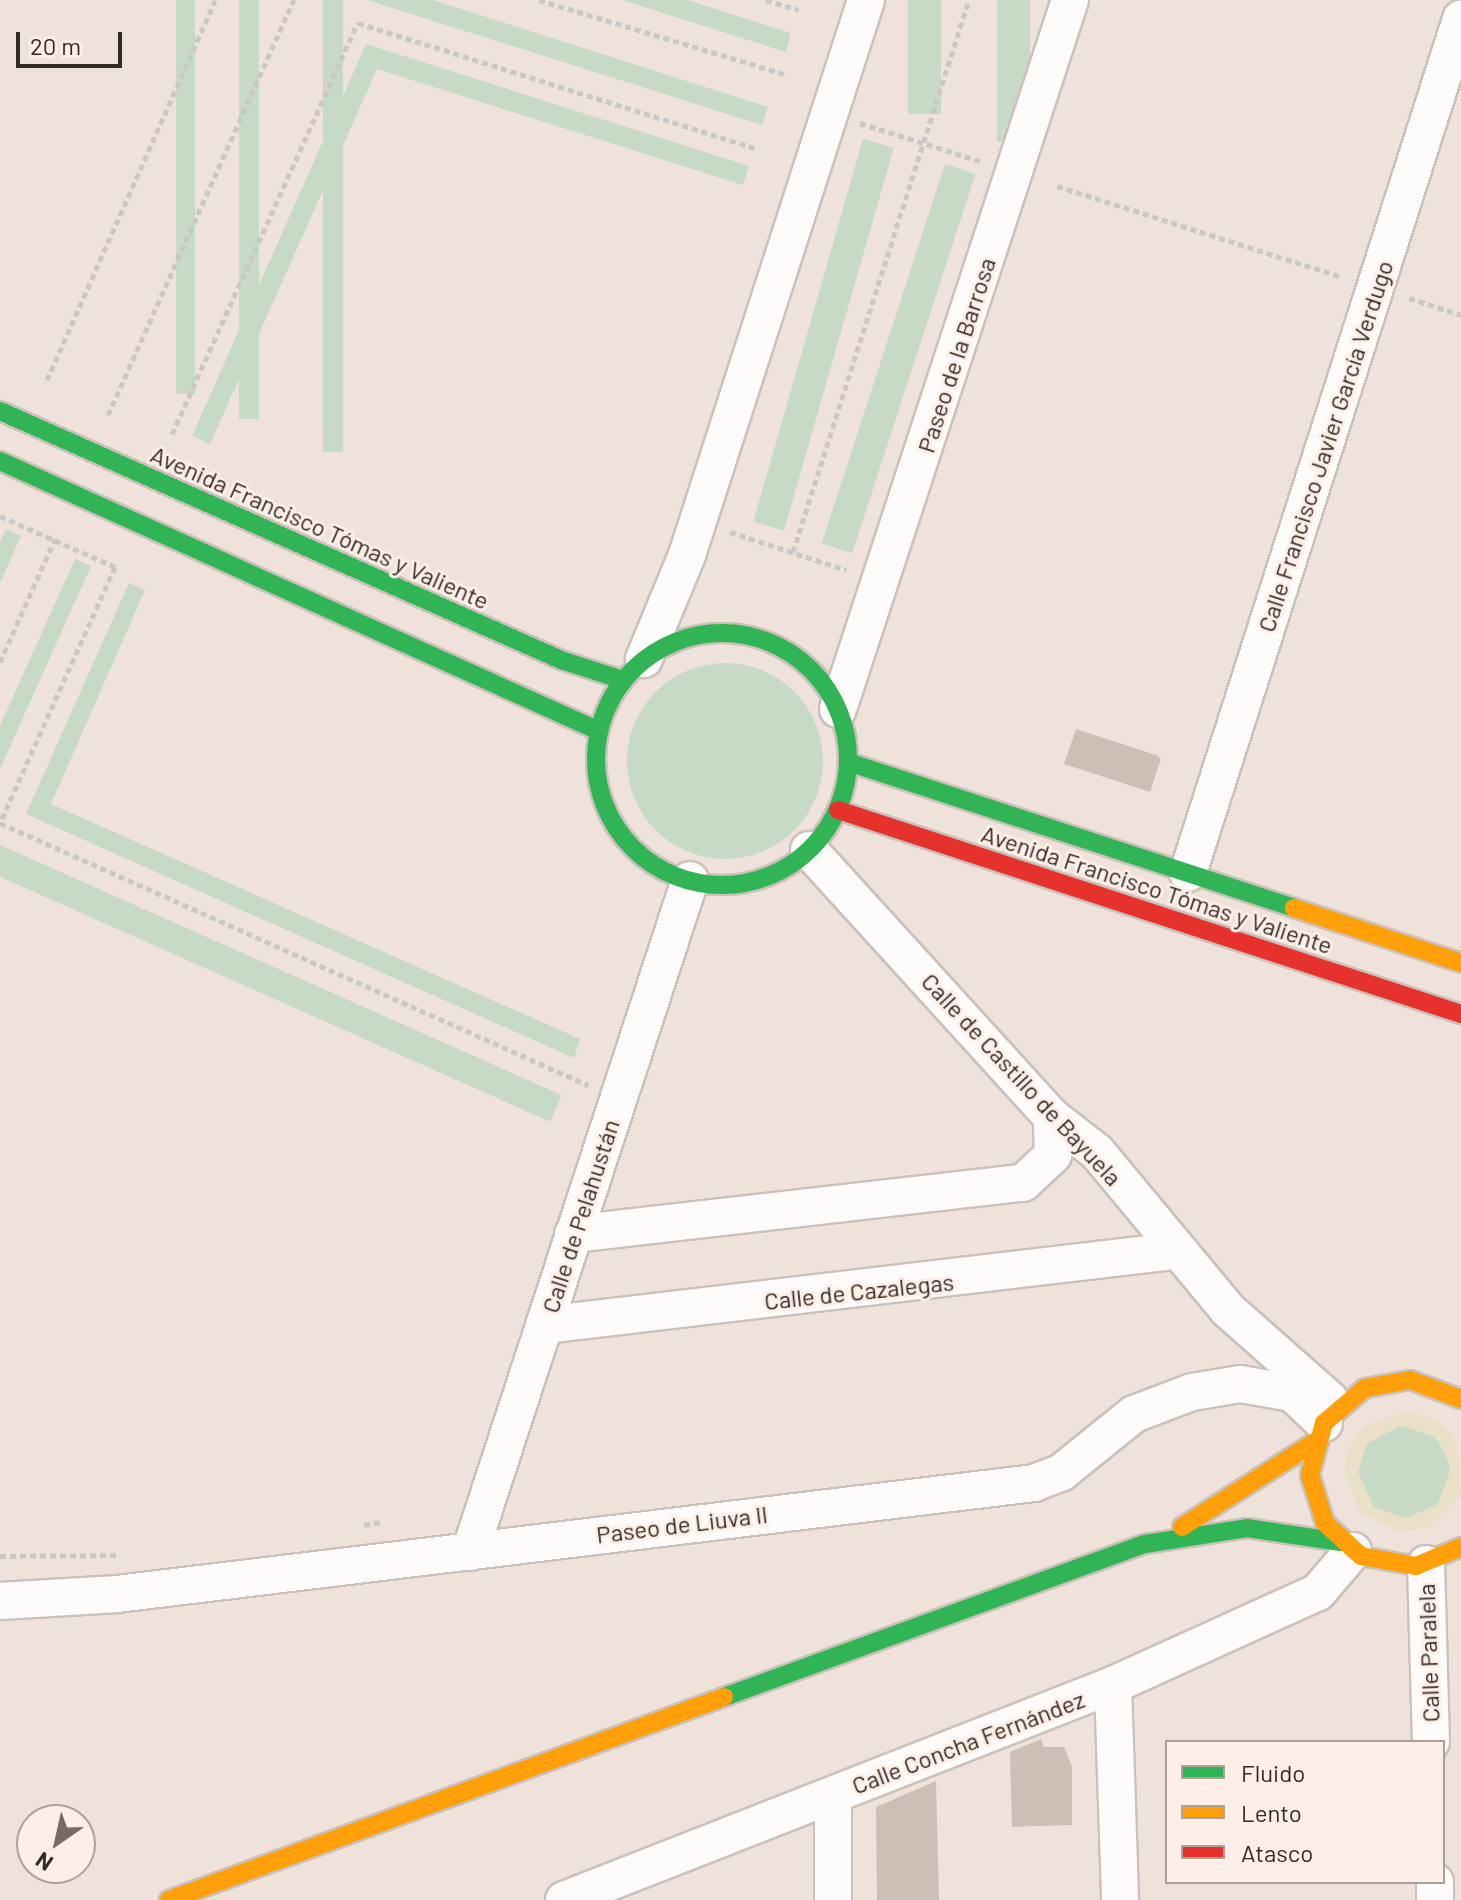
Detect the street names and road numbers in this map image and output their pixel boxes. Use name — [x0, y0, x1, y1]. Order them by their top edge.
street label: Paseo de la Barrosa — [911, 254, 1001, 456]
street label: Calle Francisco Javier García Verdugo — [1251, 257, 1399, 635]
street label: Avenida Francisco Tómas y Valiente — [146, 439, 494, 615]
street label: Avenida Francisco Tómas y Valiente — [978, 819, 1336, 959]
street label: Calle de Castillo de Bayuela — [916, 967, 1128, 1191]
street label: Calle de Pelahustán — [535, 1116, 625, 1316]
street label: Calle de Cazalegas — [763, 1267, 955, 1315]
street label: Paseo de Liuva II — [595, 1499, 769, 1549]
street label: Calle Paralela — [1411, 1583, 1445, 1723]
street label: Calle Concha Fernández — [848, 1684, 1088, 1800]

